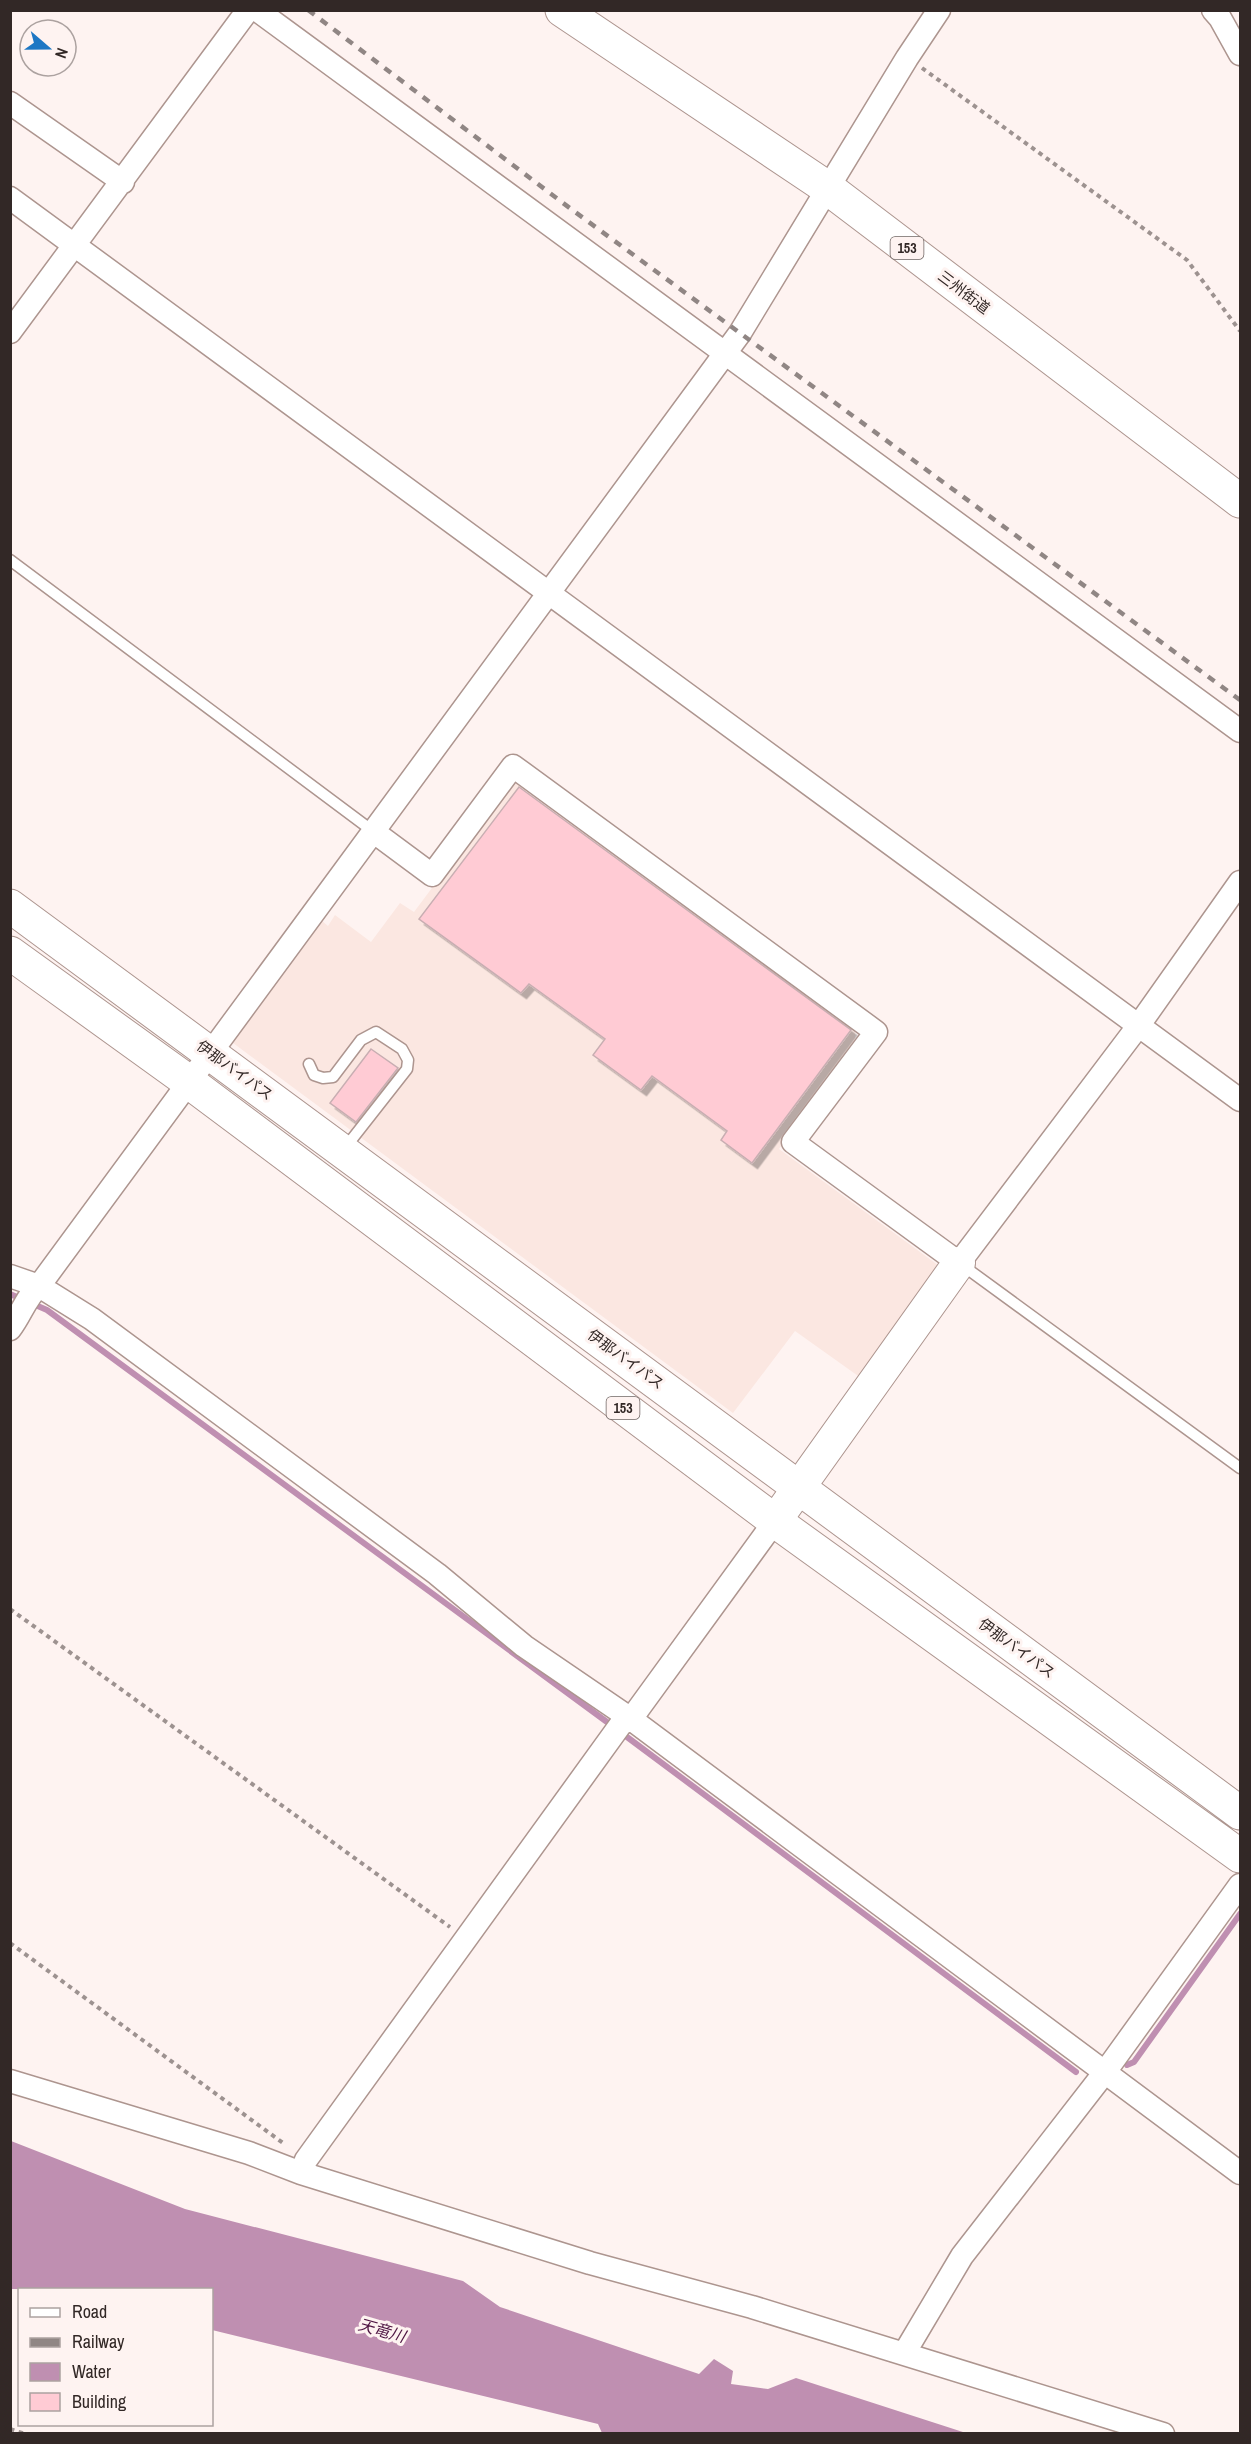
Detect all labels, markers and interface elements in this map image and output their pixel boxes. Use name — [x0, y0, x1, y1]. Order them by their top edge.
north arrow — [18, 18, 78, 78]
text: N — [50, 45, 74, 61]
road number: 153 — [890, 237, 924, 259]
street label: 三州街道 — [934, 266, 994, 318]
street label: 伊那バイパス — [193, 1035, 277, 1105]
street label: 伊那バイパス — [584, 1324, 668, 1394]
road number: 153 — [606, 1397, 640, 1419]
street label: 伊那バイパス — [975, 1613, 1059, 1683]
legend — [18, 2288, 213, 2426]
text: Road — [72, 2299, 107, 2324]
water label: 天竜川 — [356, 2313, 410, 2348]
text: Railway — [72, 2329, 125, 2354]
text: Water — [72, 2359, 111, 2384]
text: Building — [72, 2389, 127, 2414]

